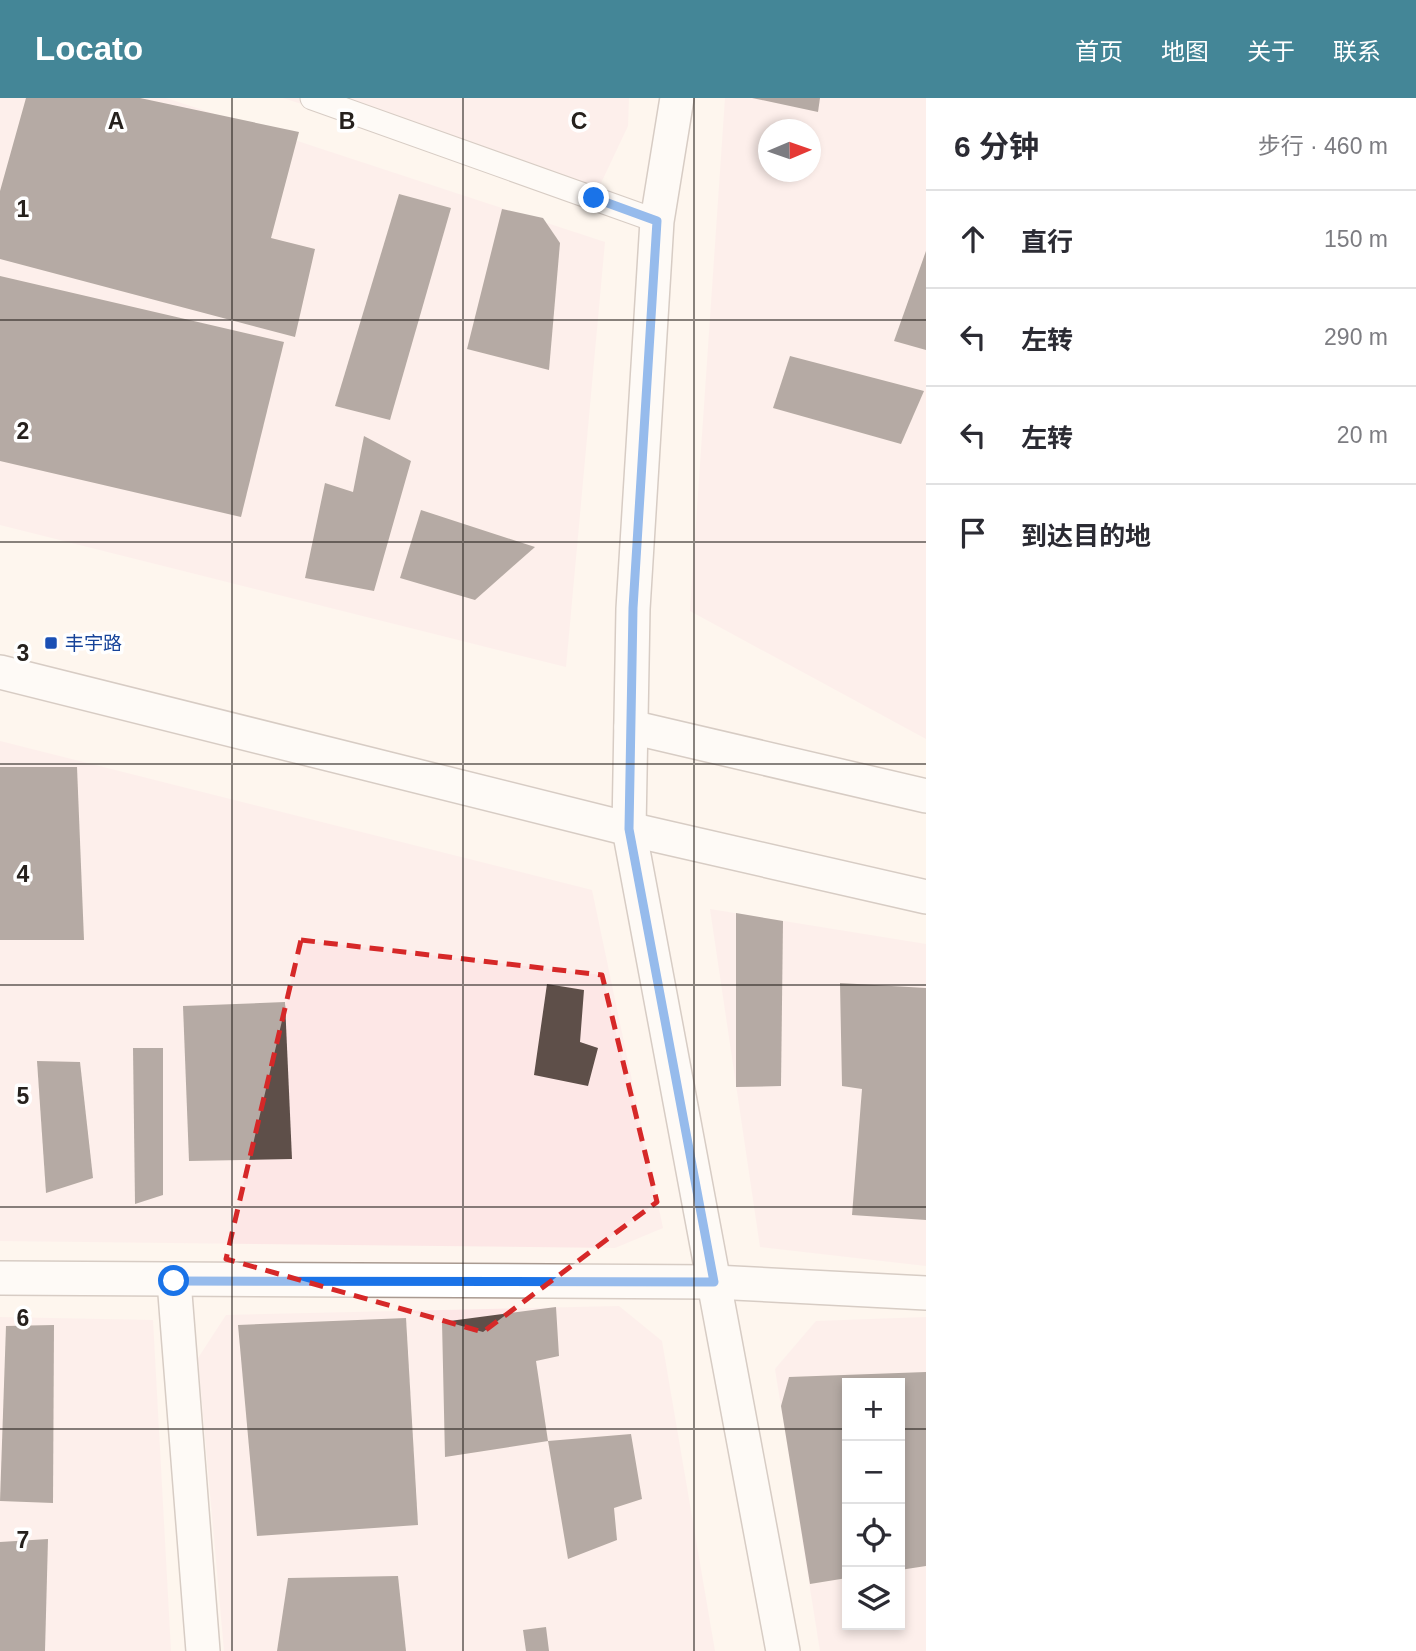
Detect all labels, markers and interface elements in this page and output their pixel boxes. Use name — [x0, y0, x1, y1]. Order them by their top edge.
text: Locato — [35, 30, 143, 67]
text: 首页 — [1075, 38, 1123, 65]
text: 地图 — [1161, 38, 1209, 65]
text: 关于 — [1247, 38, 1295, 65]
text: 联系 — [1333, 38, 1381, 65]
text: A — [108, 108, 124, 134]
text: B — [339, 108, 355, 134]
text: C — [571, 108, 587, 134]
north arrow — [758, 119, 821, 182]
text: 6 分钟 — [954, 130, 1039, 163]
text: 步行 · 460 m — [1258, 133, 1388, 159]
route end — [578, 182, 609, 213]
text: 1 — [17, 196, 30, 222]
icon: ahead — [954, 220, 992, 258]
text: 150 m — [1324, 226, 1388, 252]
text: 直行 — [1021, 227, 1073, 257]
icon: left — [954, 318, 992, 356]
text: 290 m — [1324, 324, 1388, 350]
text: 左转 — [1021, 325, 1073, 355]
icon: left — [954, 416, 992, 454]
text: 2 — [17, 418, 29, 444]
text: 20 m — [1337, 422, 1388, 448]
text: 左转 — [1021, 423, 1073, 453]
icon: arrive — [954, 514, 992, 552]
text: 到达目的地 — [1021, 521, 1151, 551]
place label: 丰宇路 — [65, 633, 122, 654]
marker: 丰宇路 — [43, 635, 59, 651]
text: 3 — [17, 640, 29, 666]
text: 4 — [17, 861, 30, 887]
text: 5 — [17, 1083, 30, 1109]
route start — [158, 1265, 189, 1296]
text: 6 — [17, 1305, 29, 1331]
map controls — [842, 1378, 905, 1630]
button: + — [842, 1378, 905, 1441]
button: − — [842, 1441, 905, 1504]
button: locate — [842, 1504, 905, 1567]
text: 7 — [17, 1527, 29, 1553]
button: layers — [842, 1567, 905, 1630]

